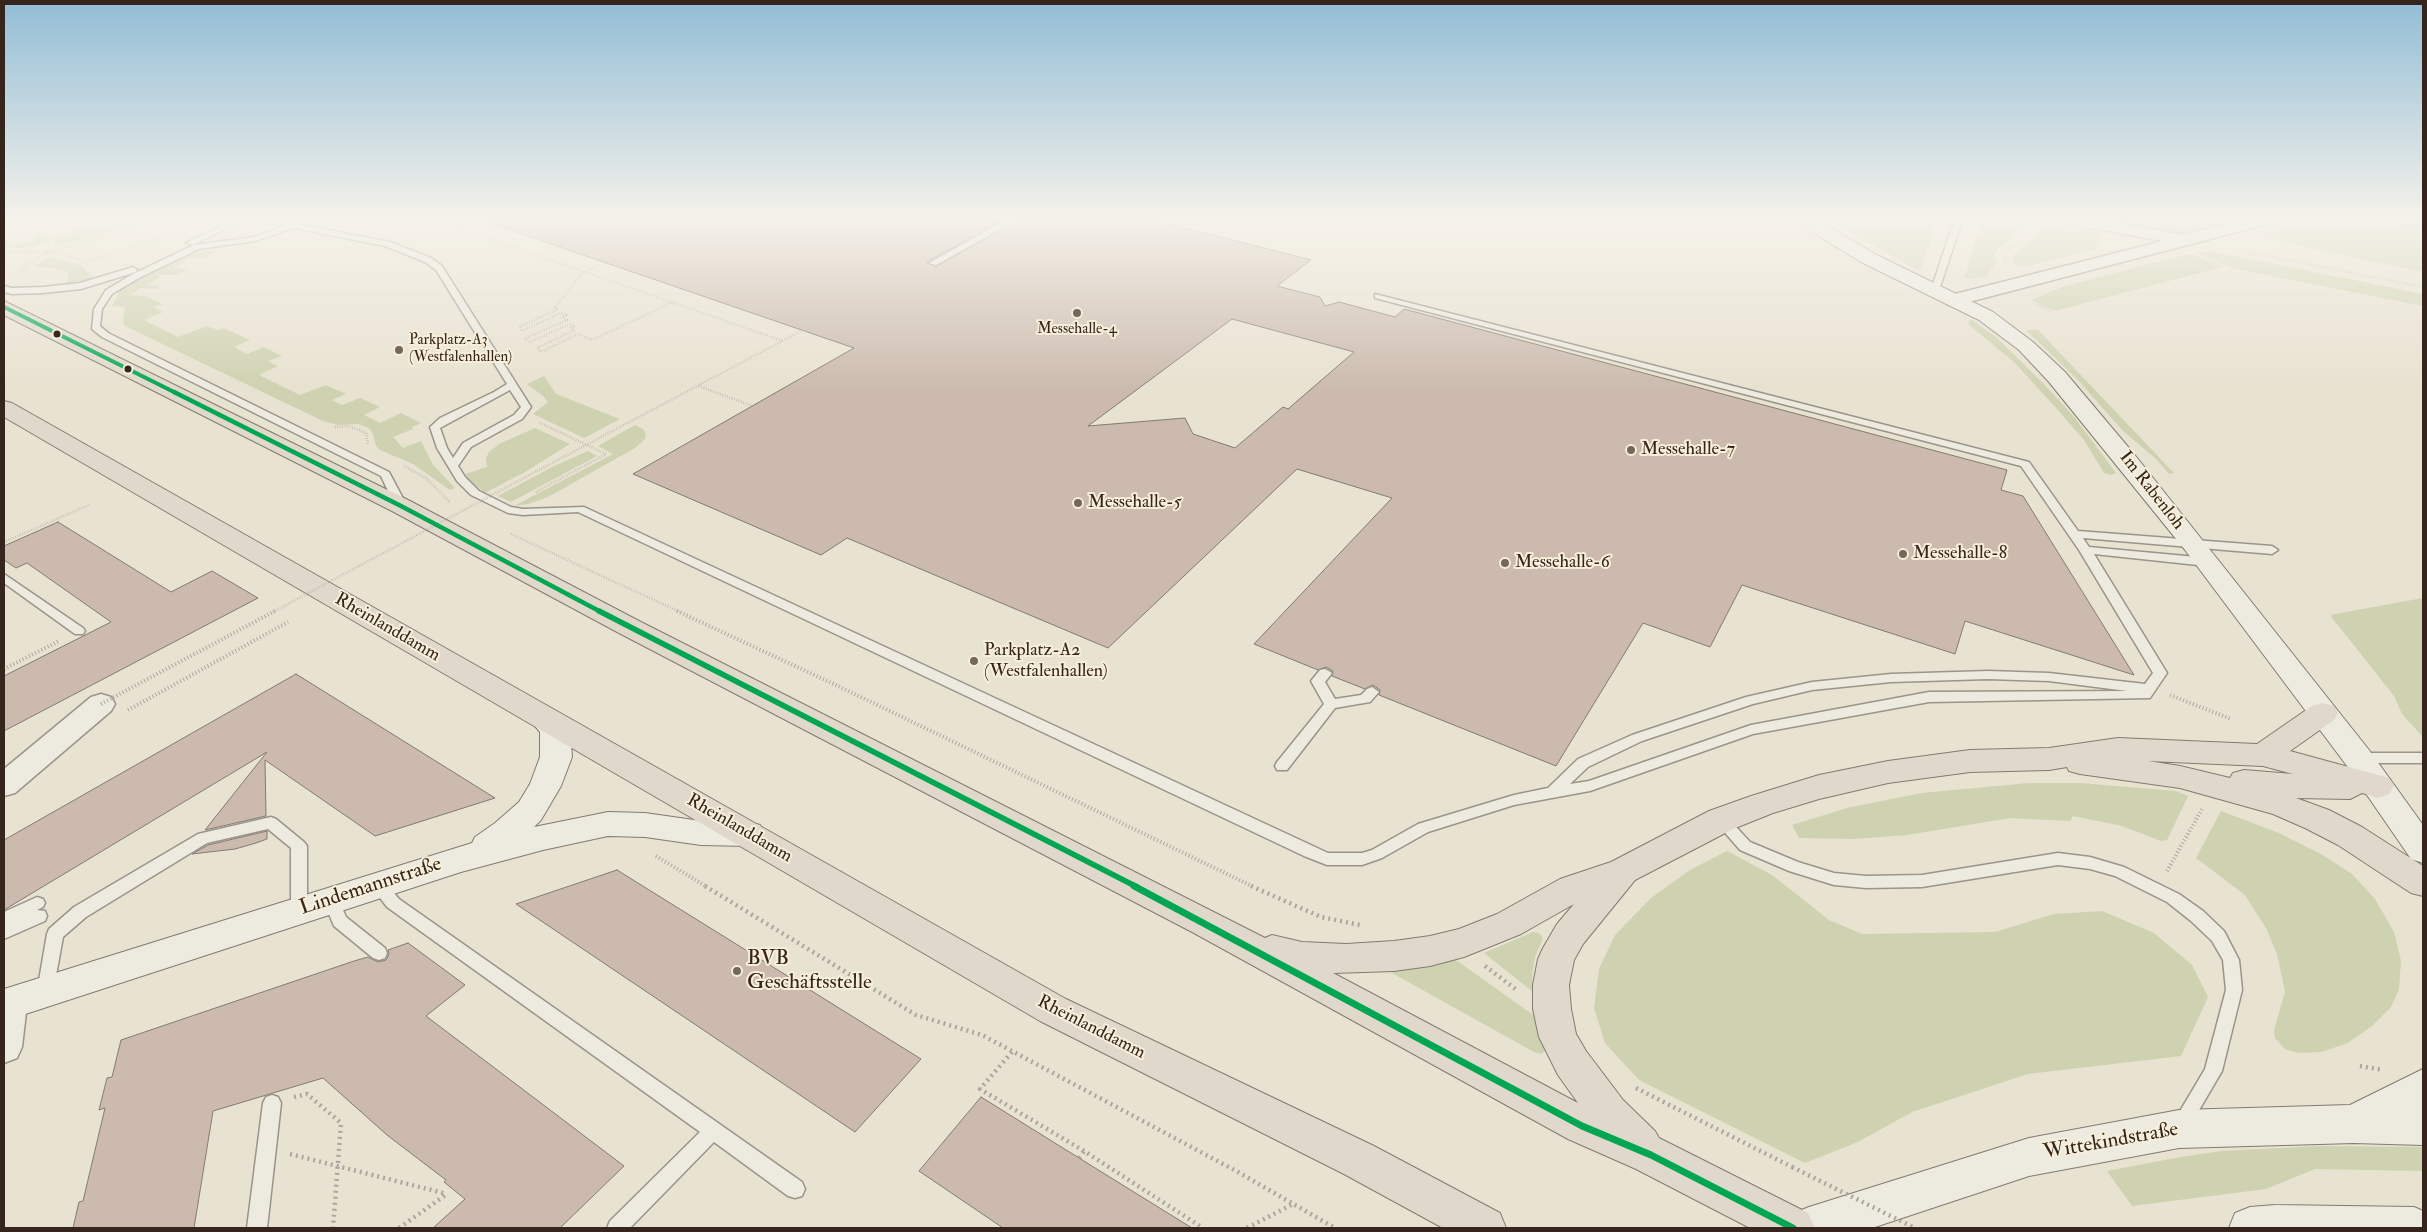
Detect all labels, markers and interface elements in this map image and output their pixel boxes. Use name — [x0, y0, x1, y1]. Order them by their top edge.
marker: Messehalle-4 — [1071, 307, 1083, 319]
place label: Messehalle-4 — [1037, 321, 1117, 339]
unlabelled marker — [52, 329, 62, 339]
place label: Parkplatz-A3 (Westfalenhallen) — [409, 332, 512, 367]
marker: Parkplatz-A3 (Westfalenhallen) — [393, 344, 405, 356]
unlabelled marker — [123, 364, 133, 374]
place label: Messehalle-7 — [1641, 439, 1735, 461]
marker: Messehalle-7 — [1625, 444, 1637, 456]
street label: Im Rabenloh — [2114, 448, 2188, 534]
place label: Messehalle-5 — [1088, 492, 1182, 514]
marker: Messehalle-5 — [1072, 497, 1084, 509]
place label: Messehalle-8 — [1913, 543, 2007, 565]
marker: Messehalle-8 — [1897, 548, 1909, 560]
place label: Messehalle-6 — [1515, 552, 1610, 574]
marker: Messehalle-6 — [1499, 557, 1511, 569]
street label: Rheinlanddamm — [330, 589, 444, 667]
place label: Parkplatz-A2 (Westfalenhallen) — [984, 640, 1108, 682]
marker: Parkplatz-A2 (Westfalenhallen) — [968, 655, 980, 667]
street label: Rheinlanddamm — [682, 790, 796, 868]
street label: Lindemannstraße — [297, 852, 445, 922]
place label: BVB Geschäftsstelle — [747, 946, 872, 996]
marker: BVB Geschäftsstelle — [731, 965, 743, 977]
street label: Rheinlanddamm — [1033, 992, 1149, 1064]
street label: Wittekindstraße — [2042, 1118, 2180, 1166]

